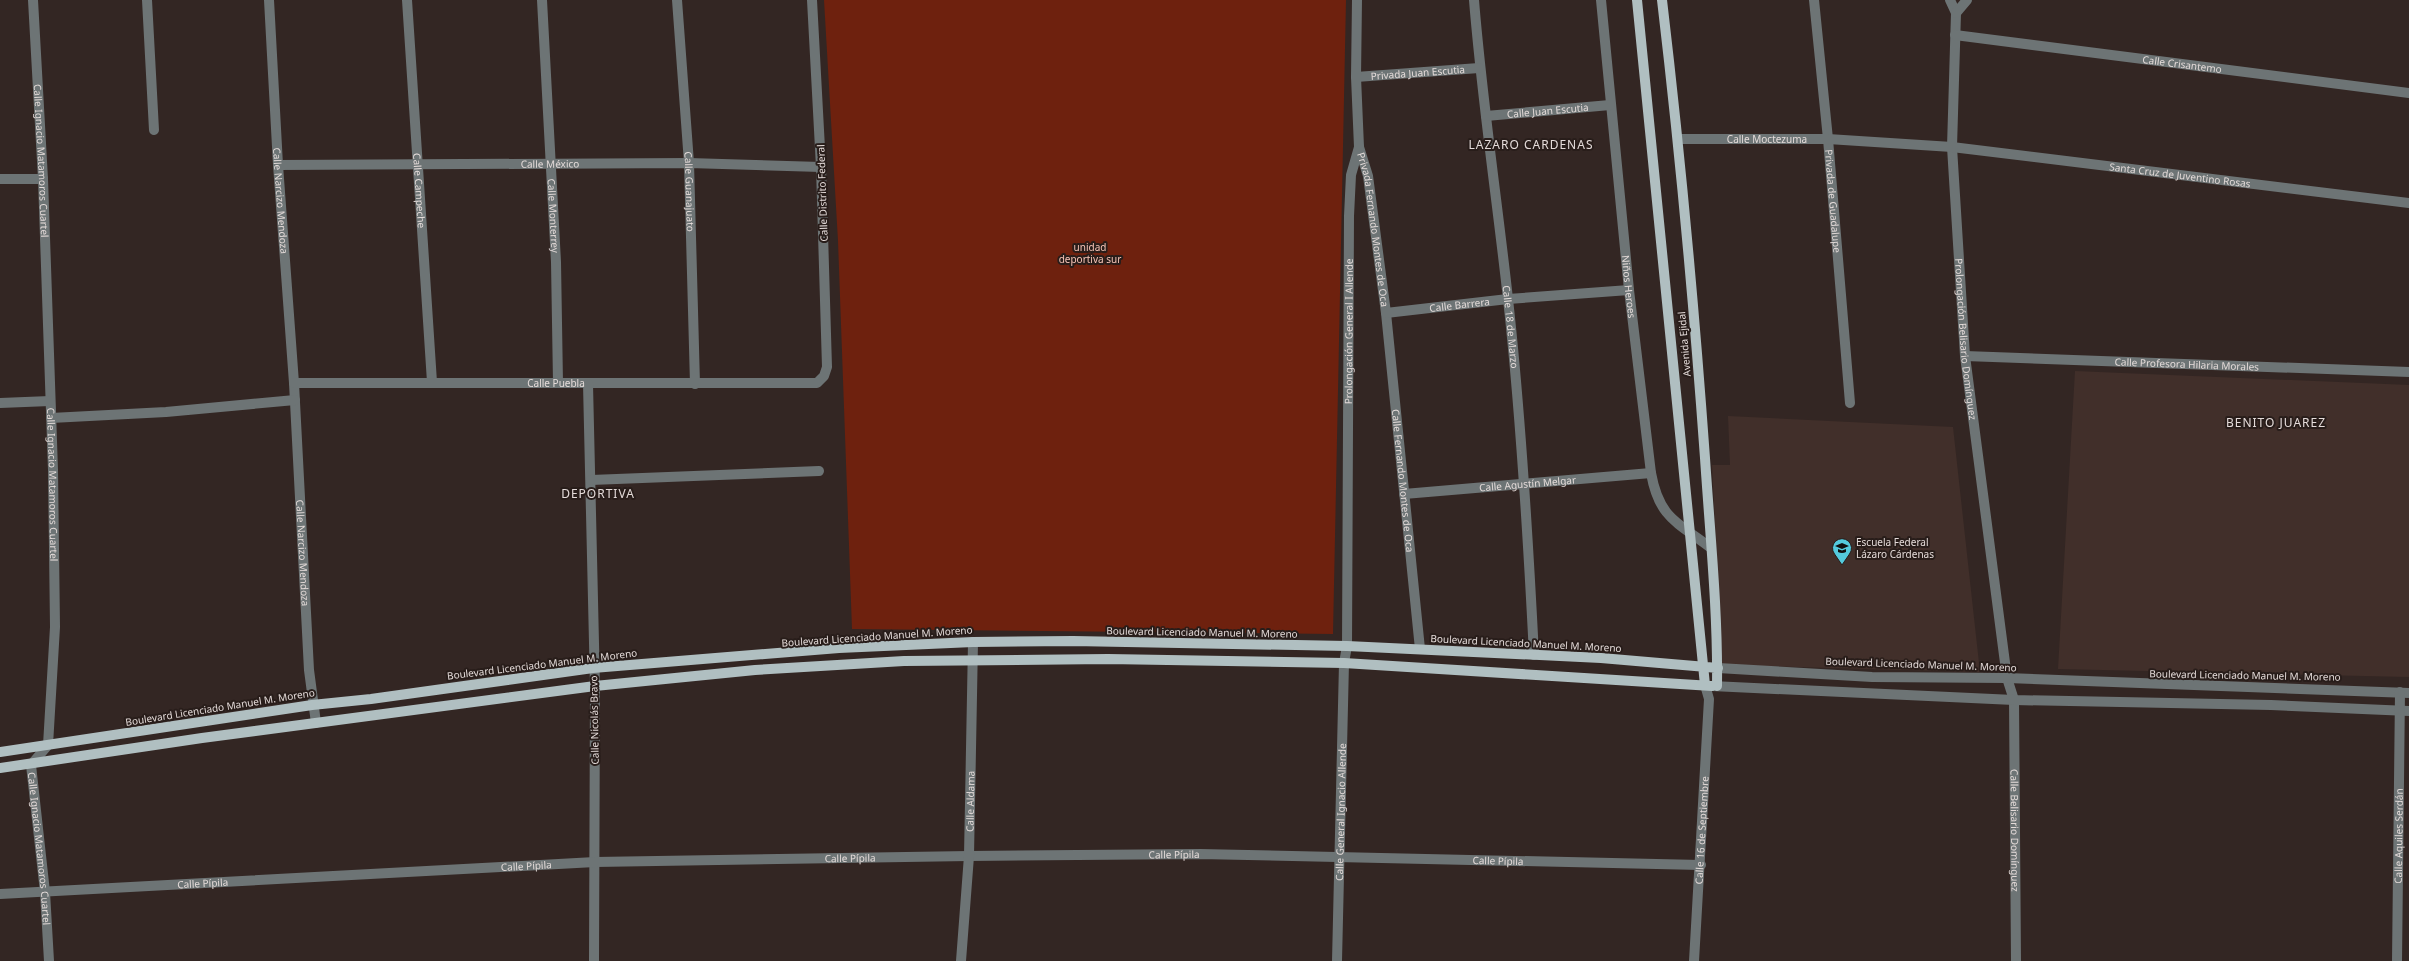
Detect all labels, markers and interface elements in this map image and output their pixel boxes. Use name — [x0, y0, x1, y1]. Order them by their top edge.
street label: Calle Crisantemo — [2142, 52, 2223, 76]
street label: Privada Juan Escutia — [1370, 62, 1465, 83]
street label: Calle Ignacio Matamoros Cuartel — [31, 84, 52, 238]
street label: Calle Juan Escutia — [1506, 100, 1589, 121]
street label: Calle Moctezuma — [1727, 132, 1807, 146]
district label: LAZARO CARDENAS — [1469, 136, 1593, 153]
street label: Calle Distrito Federal — [813, 144, 831, 242]
street label: Calle Narcizo Mendoza — [270, 147, 292, 254]
street label: Privada de Guadalupe — [1822, 149, 1844, 254]
street label: Privada Fernando Montes de Oca — [1354, 150, 1392, 308]
street label: Calle Guanajuato — [681, 151, 698, 232]
street label: Calle Campeche — [410, 153, 429, 229]
street label: Calle México — [521, 157, 579, 171]
street label: Santa Cruz de Juventino Rosas — [2109, 159, 2252, 191]
street label: Calle Monterrey — [545, 178, 563, 254]
park label: unidad deportiva sur — [1059, 240, 1121, 266]
street label: Niños Heroes — [1619, 254, 1639, 319]
street label: Prolongación General I Allende — [1341, 258, 1356, 404]
street label: Prolongación Belisario Domínguez — [1952, 258, 1980, 421]
street label: Calle 18 de Marzo — [1500, 285, 1522, 369]
street label: Calle Barrera — [1429, 294, 1491, 315]
street label: Avenida Ejidal — [1674, 311, 1694, 377]
street label: Calle Profesora Hilaria Morales — [2114, 354, 2260, 374]
street label: Calle Puebla — [527, 376, 585, 390]
street label: Calle Ignacio Matamoros Cuartel — [44, 407, 61, 562]
street label: Calle Fernando Montes de Oca — [1389, 408, 1417, 553]
district label: BENITO JUAREZ — [2226, 414, 2326, 431]
street label: Calle Agustín Melgar — [1479, 472, 1577, 495]
district label: DEPORTIVA — [561, 485, 635, 502]
street label: Calle Narcizo Mendoza — [293, 499, 313, 607]
place label: Escuela Federal Lázaro Cárdenas — [1856, 535, 1934, 561]
school or university icon: Escuela Federal Lázaro Cárdenas — [1831, 537, 1853, 565]
street label: Boulevard Licenciado Manuel M. Moreno — [781, 622, 973, 650]
street label: Boulevard Licenciado Manuel M. Moreno — [1106, 623, 1298, 641]
street label: Boulevard Licenciado Manuel M. Moreno — [1430, 631, 1622, 655]
street label: Boulevard Licenciado Manuel M. Moreno — [446, 645, 638, 683]
street label: Boulevard Licenciado Manuel M. Moreno — [1825, 654, 2017, 674]
street label: Boulevard Licenciado Manuel M. Moreno — [2149, 666, 2341, 684]
street label: Calle Nicolás Bravo — [586, 675, 602, 765]
street label: Boulevard Licenciado Manuel M. Moreno — [124, 685, 316, 729]
street label: Calle General Ignacio Allende — [1332, 743, 1349, 881]
street label: Calle Belisario Domínguez — [2008, 769, 2022, 892]
street label: Calle Ignacio Matamoros Cuartel — [25, 771, 54, 926]
street label: Calle Aldama — [962, 771, 978, 832]
street label: Calle 16 de Septiembre — [1691, 775, 1712, 885]
street label: Calle Aquiles Serdán — [2391, 788, 2406, 884]
street label: Calle Pípila — [1149, 847, 1200, 861]
street label: Calle Pípila — [824, 850, 876, 865]
street label: Calle Pípila — [1472, 853, 1524, 868]
street label: Calle Pípila — [500, 857, 552, 874]
street label: Calle Pípila — [177, 875, 229, 891]

